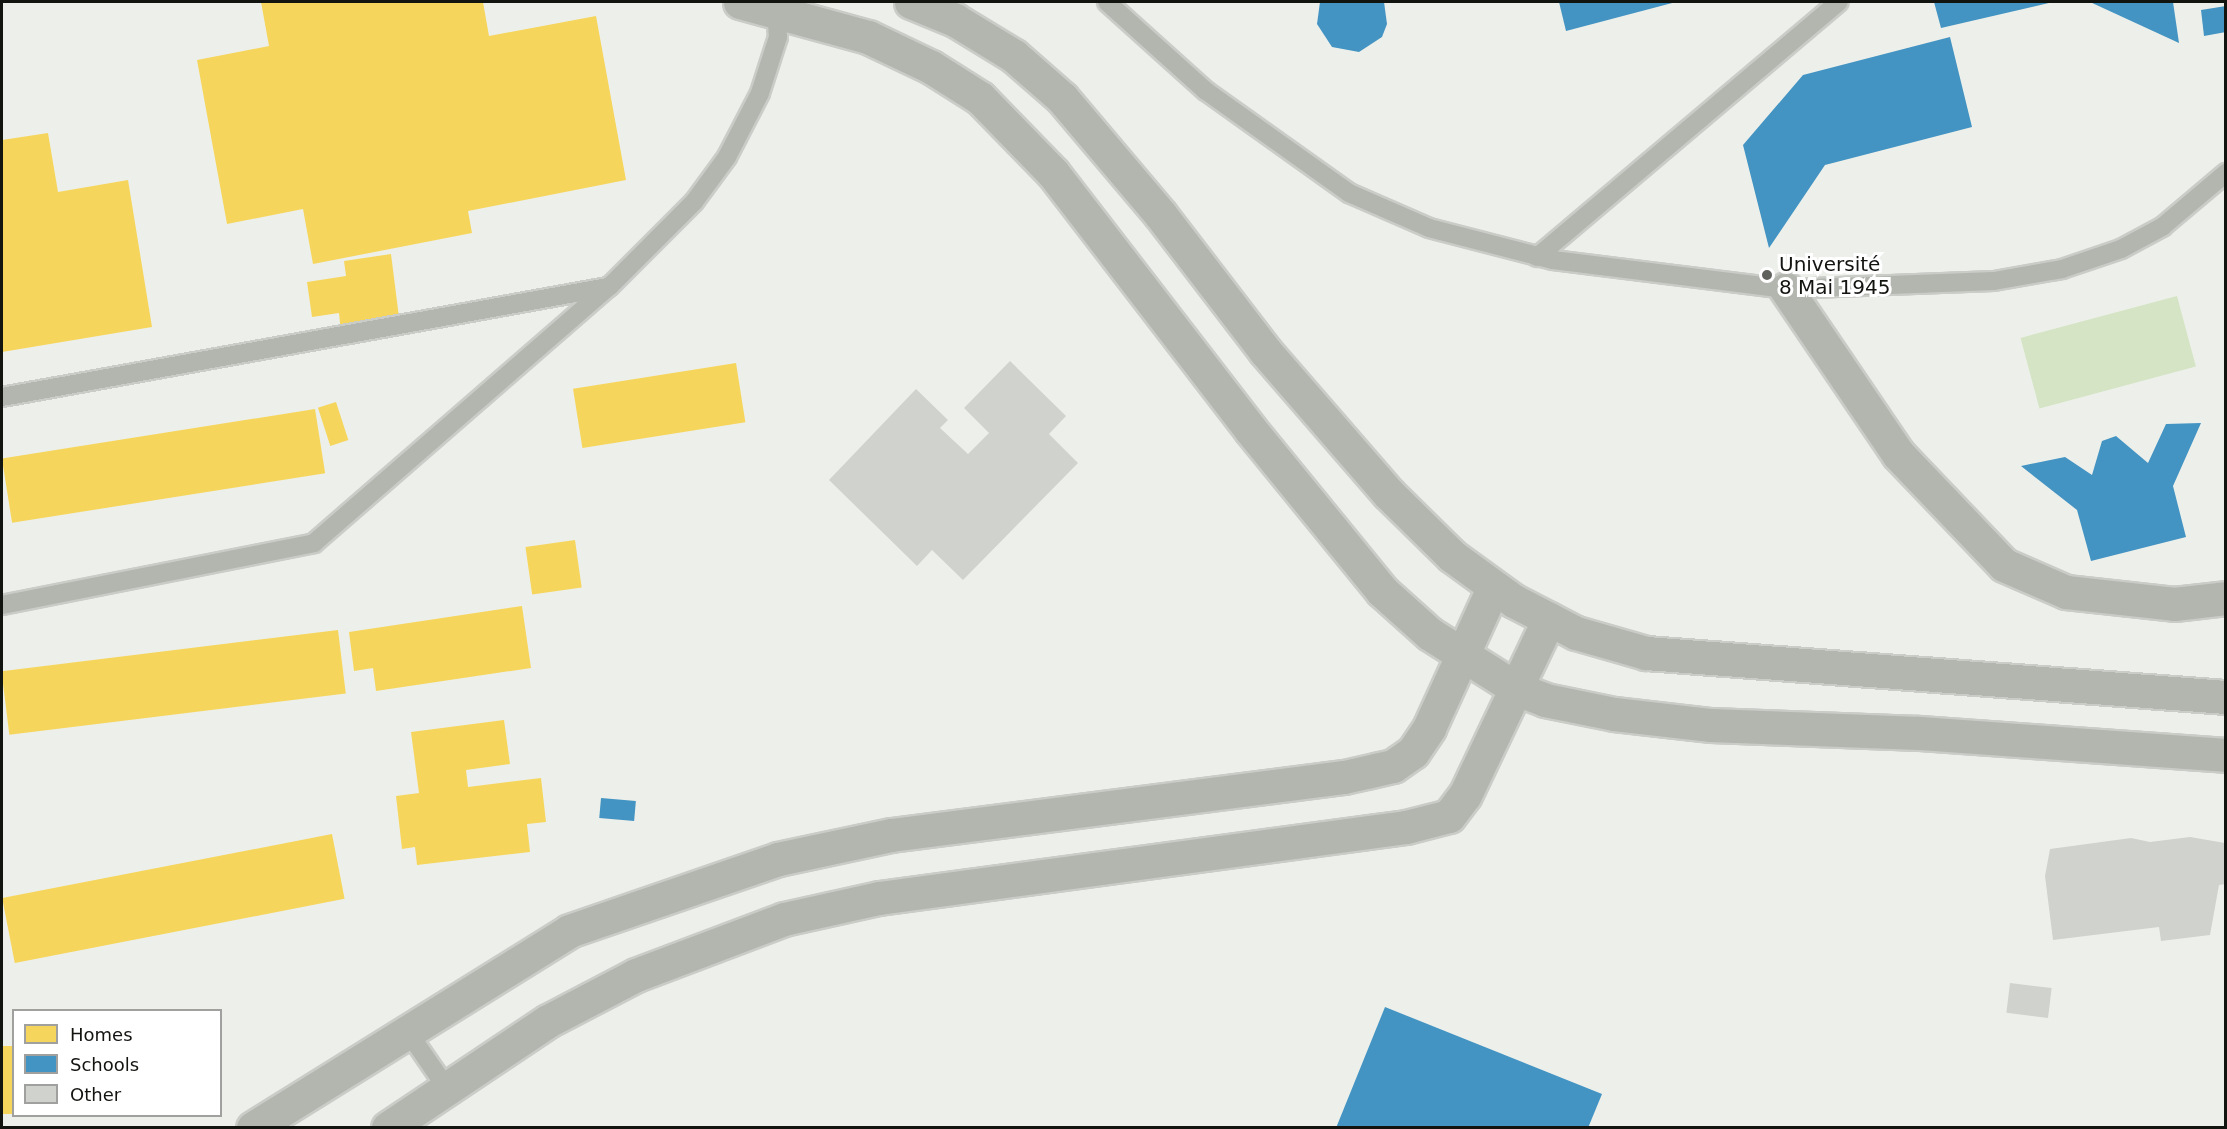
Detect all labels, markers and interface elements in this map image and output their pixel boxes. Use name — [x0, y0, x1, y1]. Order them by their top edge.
place label: Université 8 Mai 1945 — [1779, 252, 1890, 299]
marker: Université 8 Mai 1945 — [1760, 268, 1774, 282]
legend — [12, 1009, 222, 1117]
text: Homes — [70, 1024, 133, 1045]
text: Schools — [70, 1054, 139, 1075]
text: Other — [70, 1084, 121, 1105]

